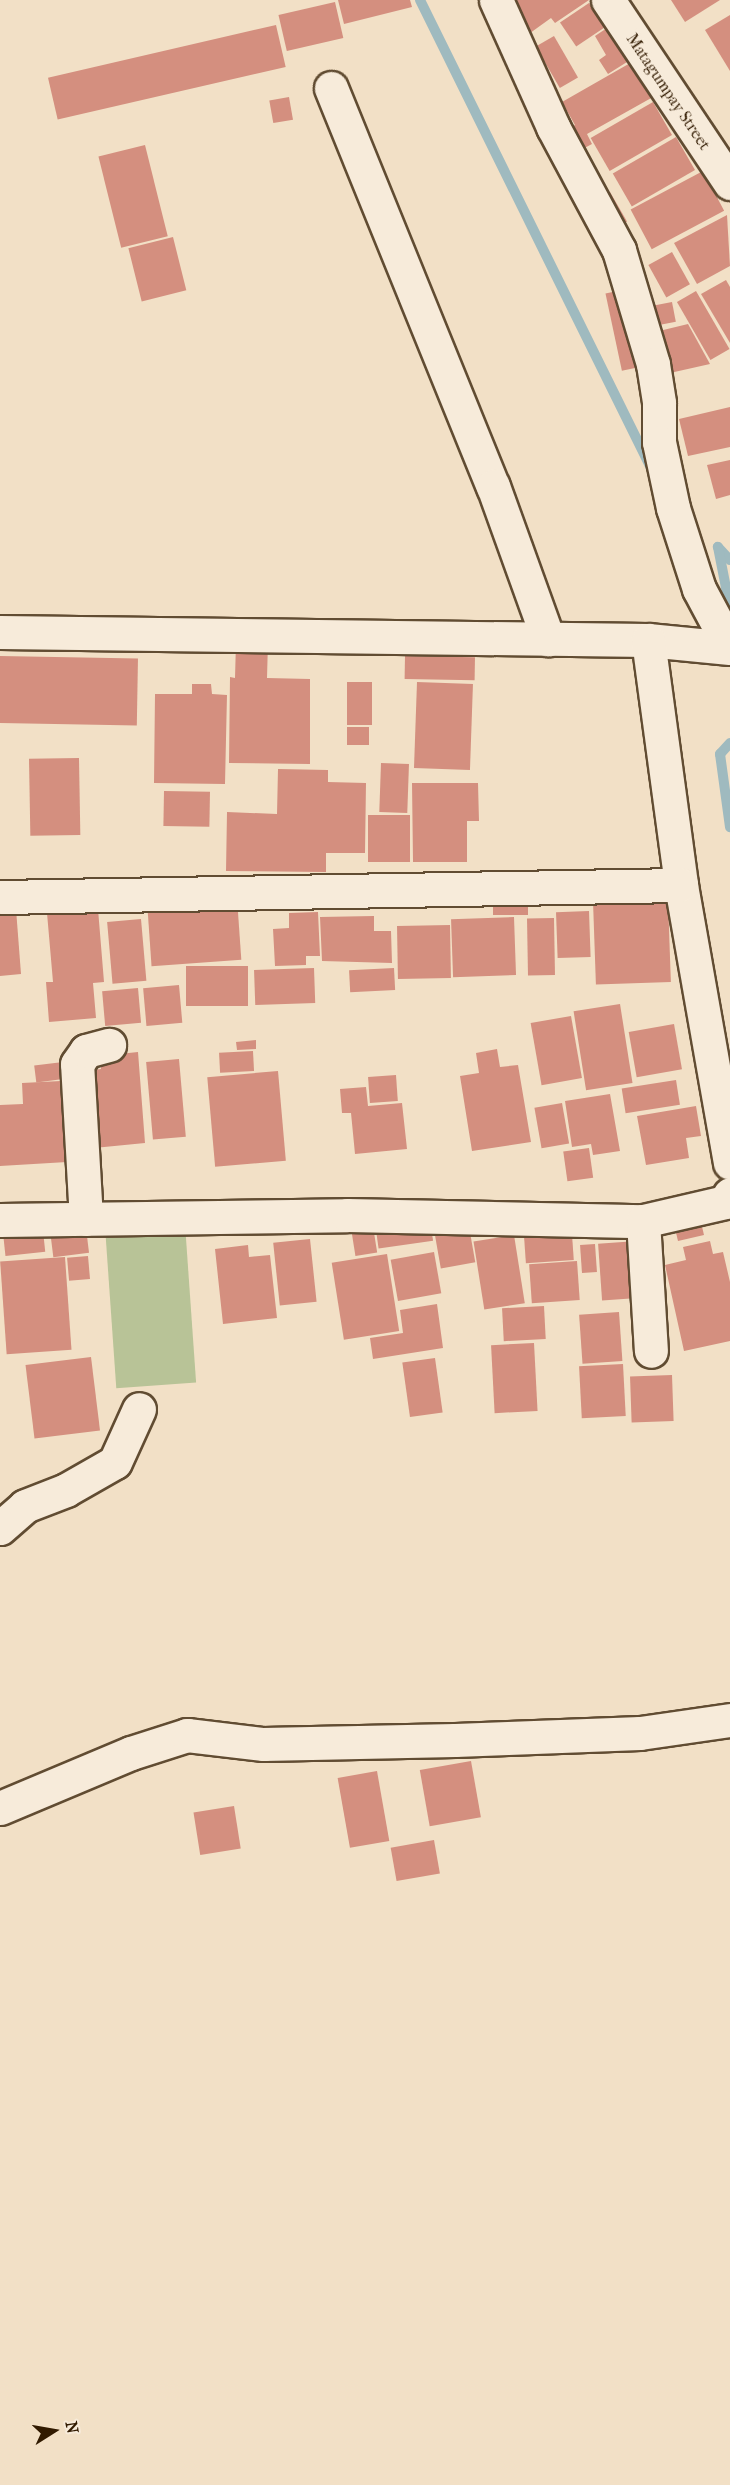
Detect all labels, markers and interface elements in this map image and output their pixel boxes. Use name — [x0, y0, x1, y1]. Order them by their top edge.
street label: Matagumpay Street — [622, 30, 714, 154]
north arrow — [24, 2401, 84, 2461]
text: N — [62, 2420, 83, 2435]

